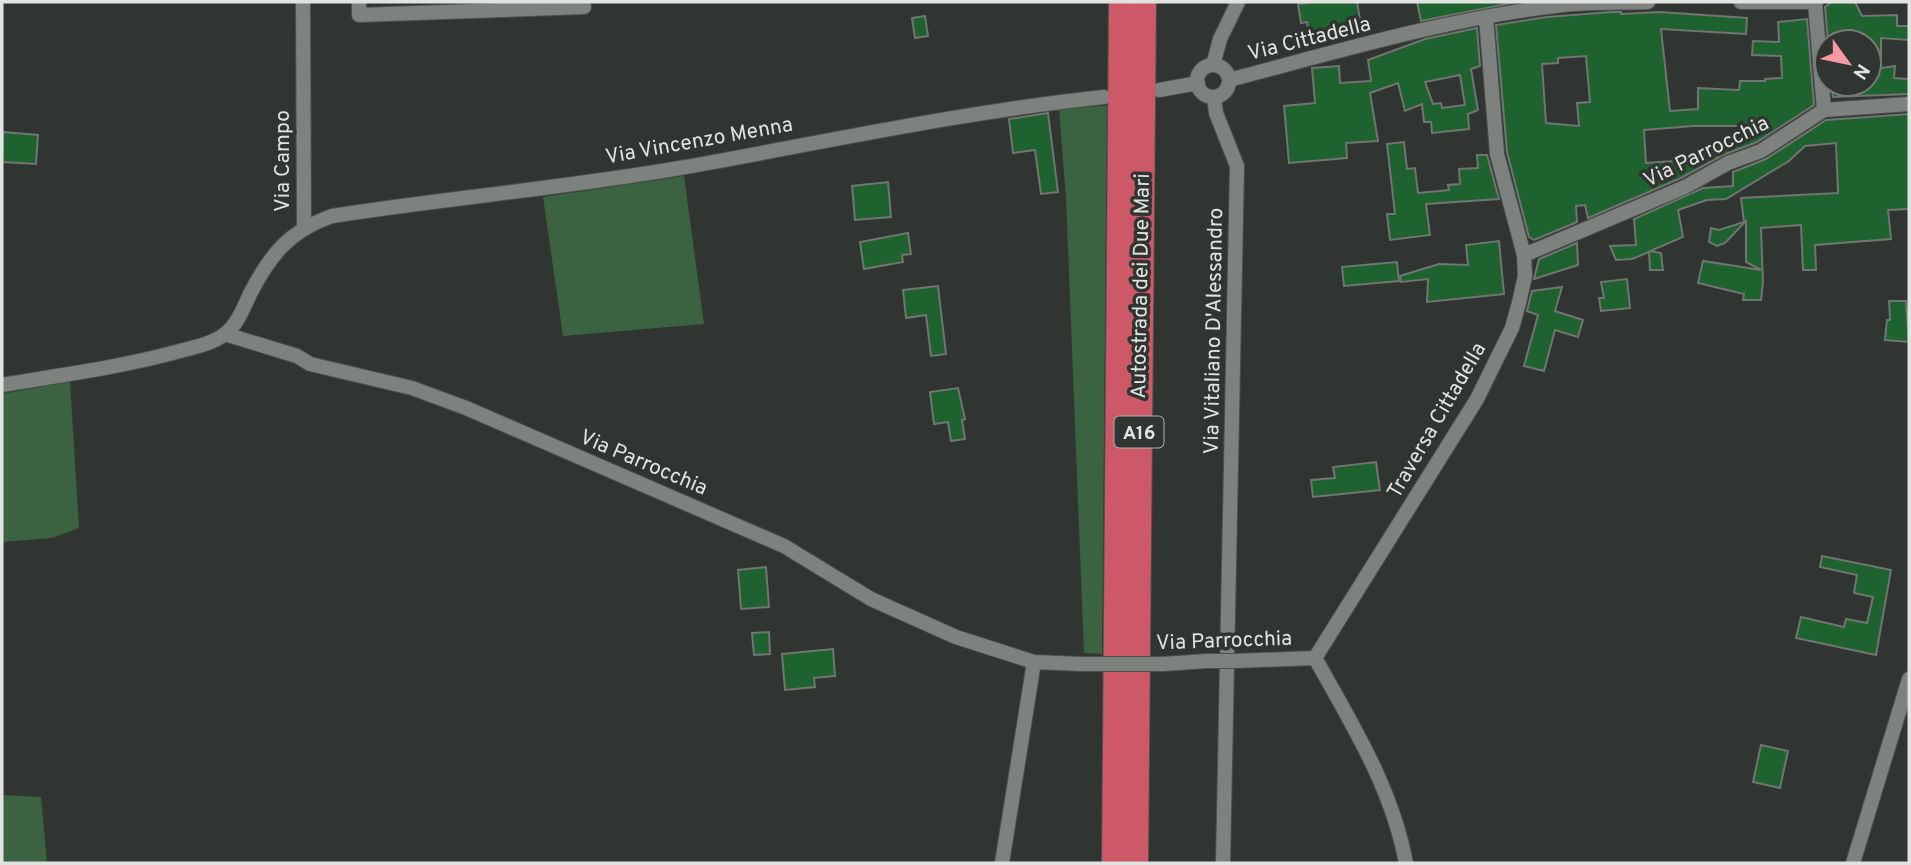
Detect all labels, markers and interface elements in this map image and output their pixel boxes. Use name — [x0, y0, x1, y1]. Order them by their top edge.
street label: Via Cittadella — [1245, 11, 1374, 68]
north arrow — [1813, 28, 1883, 98]
text: N — [1847, 59, 1874, 83]
street label: Via Campo — [270, 110, 297, 212]
street label: Via Parrocchia — [1639, 110, 1774, 194]
street label: Via Vincenzo Menna — [603, 112, 795, 171]
street label: Autostrada dei Due Mari — [1126, 173, 1157, 399]
street label: Via Vitaliano D'Alessandro — [1199, 207, 1230, 455]
street label: Traversa Cittadella — [1382, 338, 1493, 504]
road number: A16 — [1114, 416, 1164, 448]
street label: Via Parrocchia — [575, 424, 711, 502]
street label: Via Parrocchia — [1155, 626, 1293, 657]

